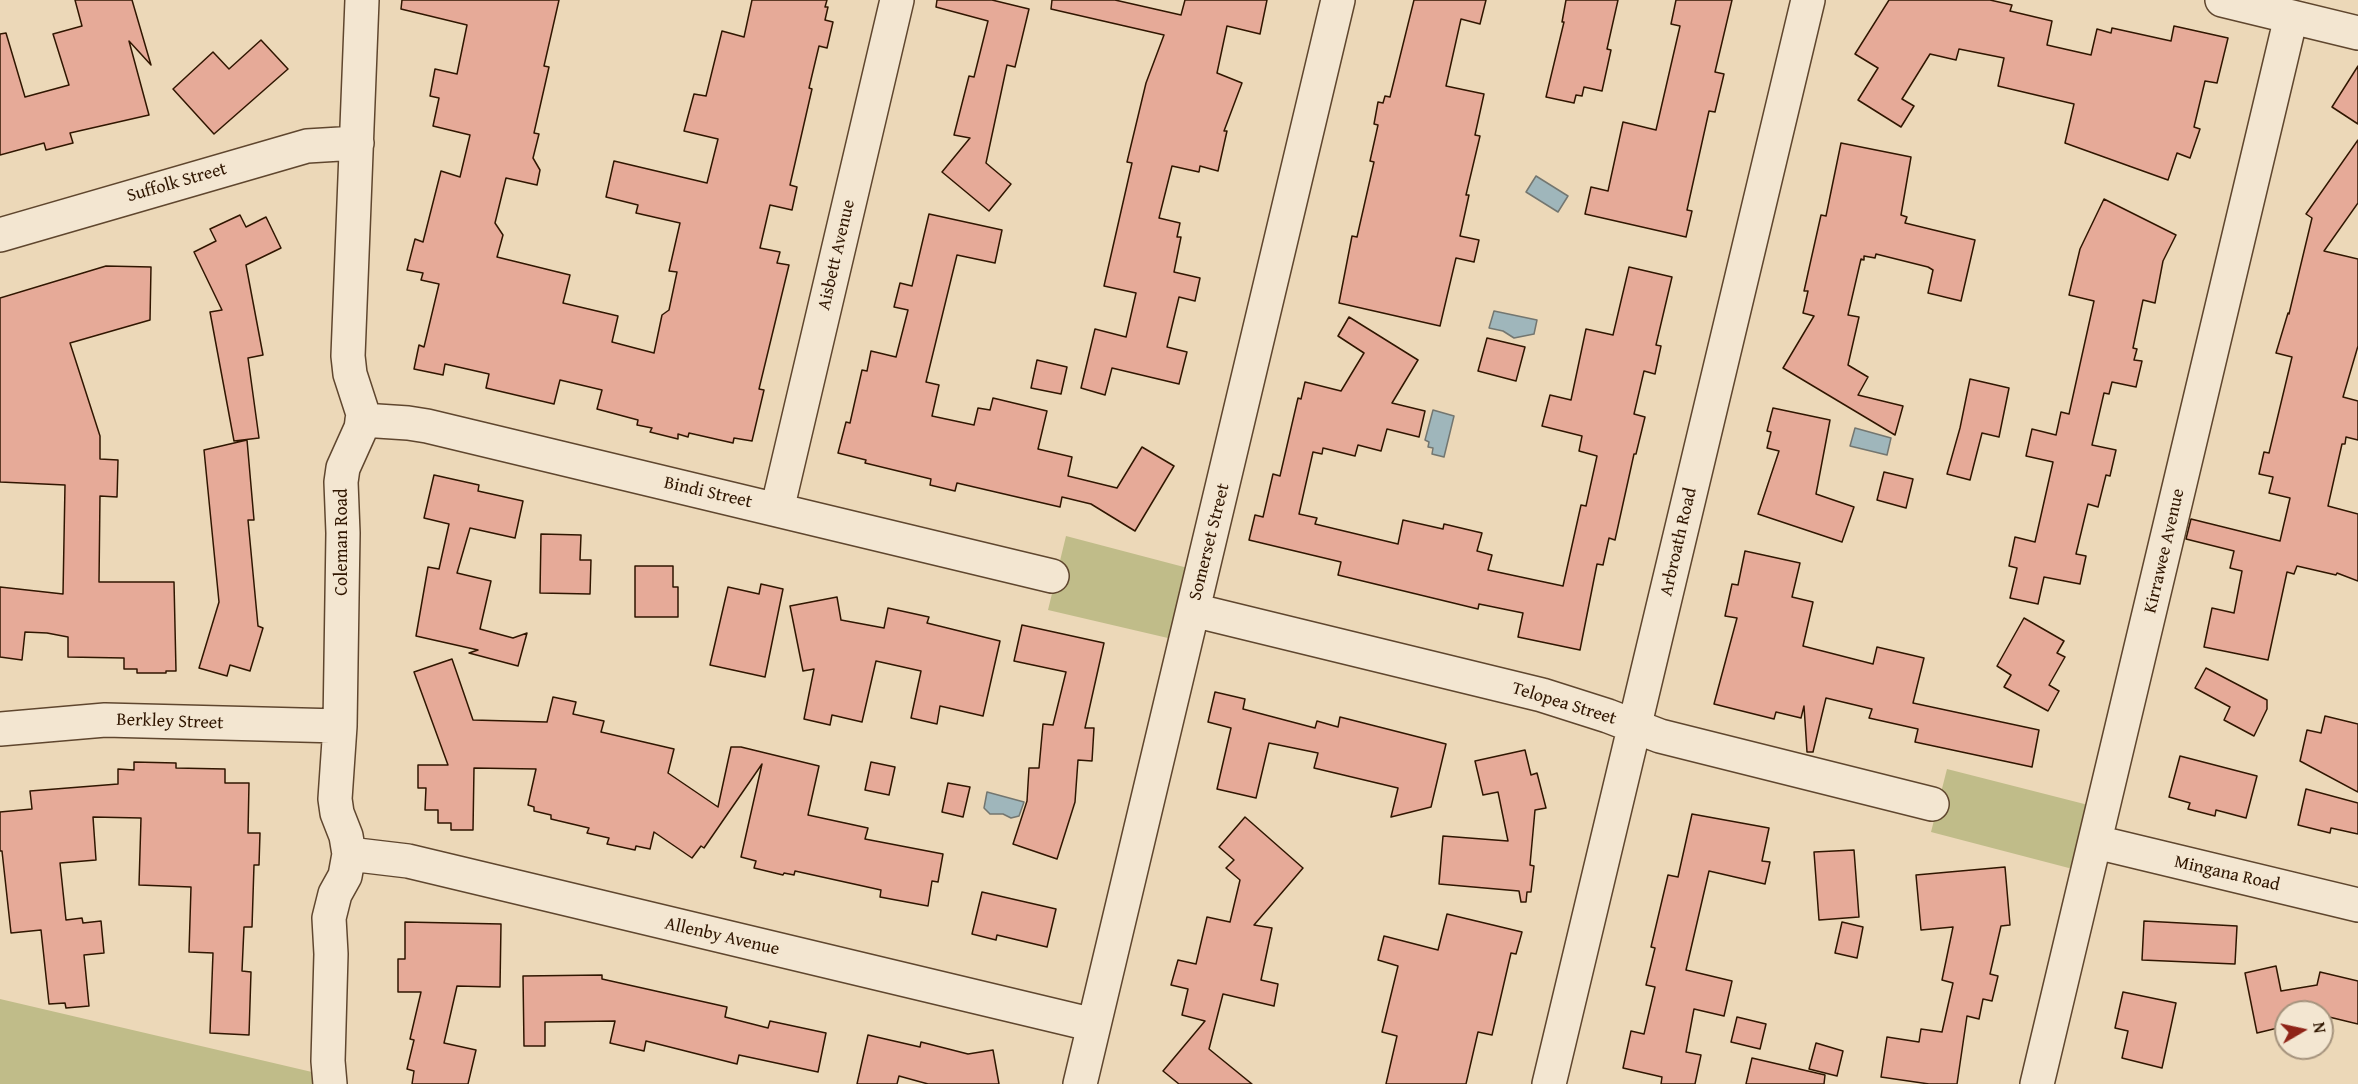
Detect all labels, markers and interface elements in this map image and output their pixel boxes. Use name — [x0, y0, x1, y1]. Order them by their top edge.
street label: Suffolk Street — [125, 158, 229, 208]
street label: Aisbett Avenue — [814, 198, 860, 312]
street label: Bindi Street — [662, 472, 754, 514]
street label: Somerset Street — [1185, 481, 1235, 603]
street label: Arbroath Road — [1656, 486, 1702, 598]
street label: Kirrawee Avenue — [2140, 487, 2190, 615]
street label: Coleman Road — [331, 488, 353, 596]
street label: Telopea Street — [1509, 678, 1619, 730]
street label: Berkley Street — [116, 709, 224, 735]
street label: Mingana Road — [2172, 851, 2282, 897]
street label: Allenby Avenue — [663, 913, 781, 961]
north arrow — [2274, 1000, 2334, 1060]
text: N — [2307, 1020, 2332, 1035]

